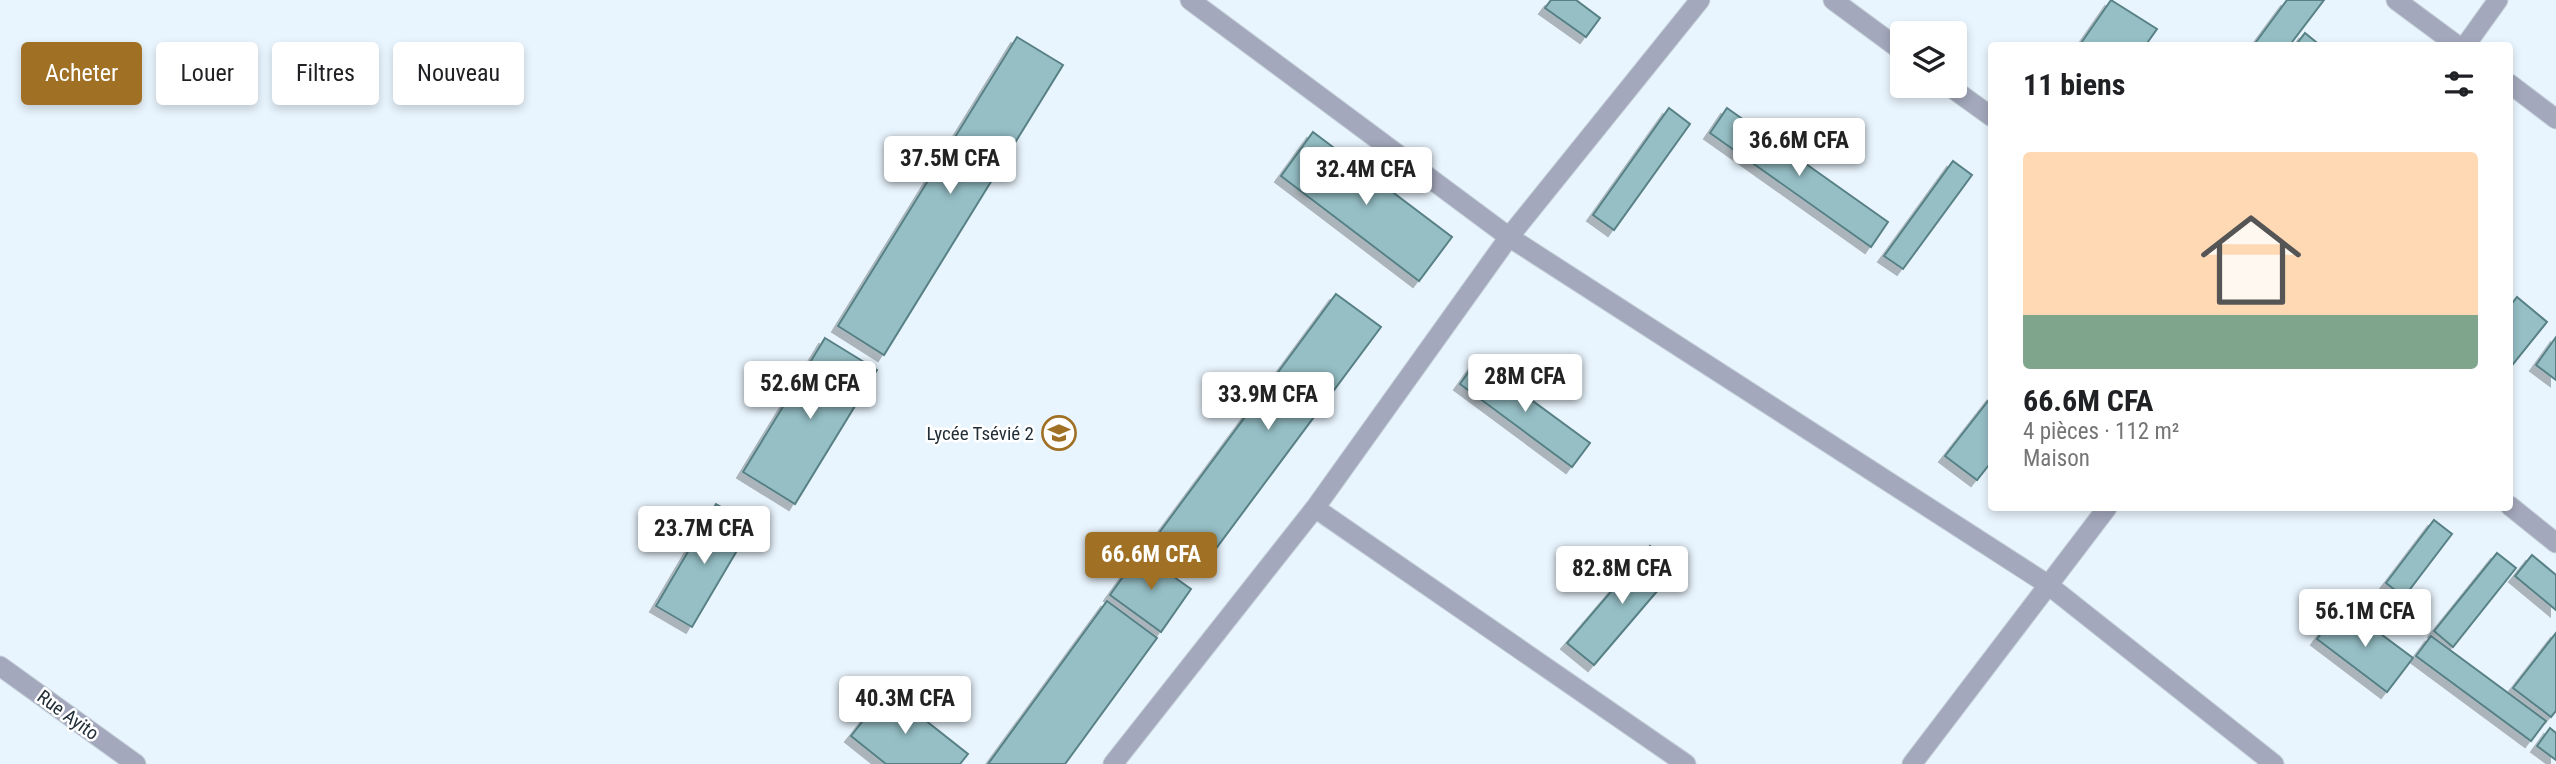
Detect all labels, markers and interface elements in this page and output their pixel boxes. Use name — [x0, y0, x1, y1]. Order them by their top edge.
map controls — [1890, 21, 1967, 98]
button: layers — [1890, 21, 1967, 98]
chip: Acheter — [21, 42, 142, 105]
chip: Louer — [156, 42, 258, 105]
chip: Filtres — [272, 42, 379, 105]
chip: Nouveau — [393, 42, 524, 105]
icon: filters — [2440, 65, 2478, 103]
text: 11 biens — [2023, 67, 2125, 102]
pin: 36.6M CFA — [1719, 118, 1879, 178]
text: 36.6M CFA — [1749, 127, 1849, 154]
pin: 37.5M CFA — [870, 136, 1030, 196]
text: 37.5M CFA — [900, 145, 1000, 172]
pin: 32.4M CFA — [1286, 148, 1446, 207]
text: 32.4M CFA — [1316, 156, 1416, 183]
icon: home — [2188, 197, 2314, 323]
pin: 28M CFA — [1460, 354, 1590, 414]
pin: 52.6M CFA — [730, 362, 890, 421]
text: 28M CFA — [1484, 363, 1566, 390]
text: 52.6M CFA — [760, 370, 860, 397]
pin: 33.9M CFA — [1188, 372, 1348, 432]
text: 33.9M CFA — [1218, 381, 1318, 408]
text: 66.6M CFA — [2023, 383, 2153, 418]
school or university icon: Lycée Tsévié 2 — [1040, 414, 1078, 452]
text: 4 pièces · 112 m² — [2023, 418, 2179, 445]
place label: Lycée Tsévié 2 — [926, 422, 1034, 445]
text: Maison — [2023, 445, 2090, 472]
pin: 23.7M CFA — [624, 506, 784, 566]
text: 23.7M CFA — [654, 515, 754, 542]
pin: 66.6M CFA — [1071, 532, 1231, 592]
text: 66.6M CFA — [1101, 541, 1201, 568]
pin: 82.8M CFA — [1542, 546, 1702, 606]
text: 82.8M CFA — [1572, 555, 1672, 582]
pin: 56.1M CFA — [2285, 590, 2445, 649]
text: 56.1M CFA — [2315, 598, 2415, 625]
pin: 40.3M CFA — [825, 676, 985, 736]
street label: Rue Ayito — [33, 685, 103, 745]
text: 40.3M CFA — [855, 685, 955, 712]

